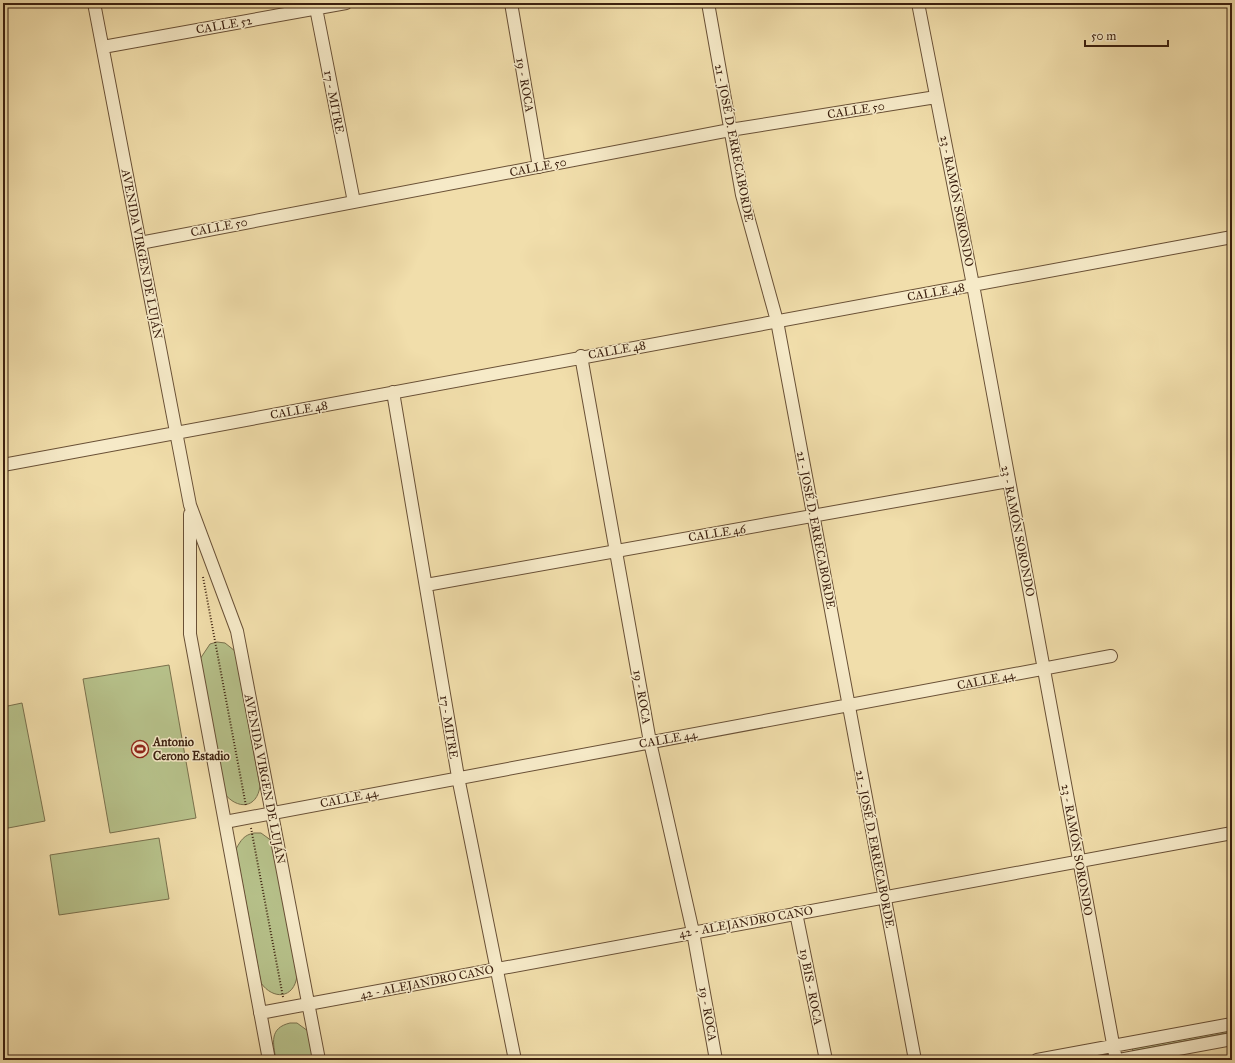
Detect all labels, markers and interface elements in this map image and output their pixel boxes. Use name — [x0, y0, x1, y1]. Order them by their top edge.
street label: CALLE 52 — [195, 13, 253, 37]
scale bar — [1085, 22, 1168, 48]
text: 50 m — [1091, 29, 1116, 43]
street label: 19 - ROCA — [513, 57, 537, 113]
street label: 21 - JOSÉ D. ERRECABORDE — [711, 62, 758, 224]
street label: 17 - MITRE — [321, 69, 347, 135]
street label: CALLE 50 — [826, 99, 886, 121]
street label: 23 - RAMÓN SORONDO — [937, 134, 979, 268]
street label: CALLE 50 — [508, 155, 568, 179]
street label: AVENIDA VIRGEN DE LUJÁN — [117, 167, 166, 340]
street label: CALLE 50 — [189, 215, 249, 239]
street label: CALLE 48 — [906, 280, 966, 304]
street label: CALLE 48 — [587, 338, 647, 362]
street label: CALLE 48 — [269, 398, 329, 422]
street label: 21 - JOSÉ D. ERRECABORDE — [793, 449, 840, 611]
street label: 23 - RAMÓN SORONDO — [998, 464, 1040, 598]
street label: CALLE 46 — [687, 521, 748, 544]
street label: CALLE 44 — [956, 667, 1016, 692]
street label: 19 - ROCA — [630, 669, 654, 725]
street label: AVENIDA VIRGEN DE LUJÁN — [240, 692, 289, 865]
street label: 17 - MITRE — [437, 694, 461, 760]
street label: CALLE 44 — [638, 727, 698, 751]
place label: Antonio Cerono Estadio — [152, 735, 230, 763]
sports icon: Antonio Cerono Estadio — [130, 739, 150, 759]
street label: 21 - JOSÉ D. ERRECABORDE — [852, 768, 899, 930]
street label: 23 - RAMÓN SORONDO — [1059, 783, 1097, 917]
street label: CALLE 44 — [319, 785, 379, 810]
street label: 42 - ALEJANDRO CANO — [678, 903, 814, 942]
street label: 19 BIS - ROCA — [797, 948, 825, 1026]
street label: 42 - ALEJANDRO CANO — [359, 962, 495, 1003]
street label: 19 - ROCA — [696, 986, 720, 1042]

